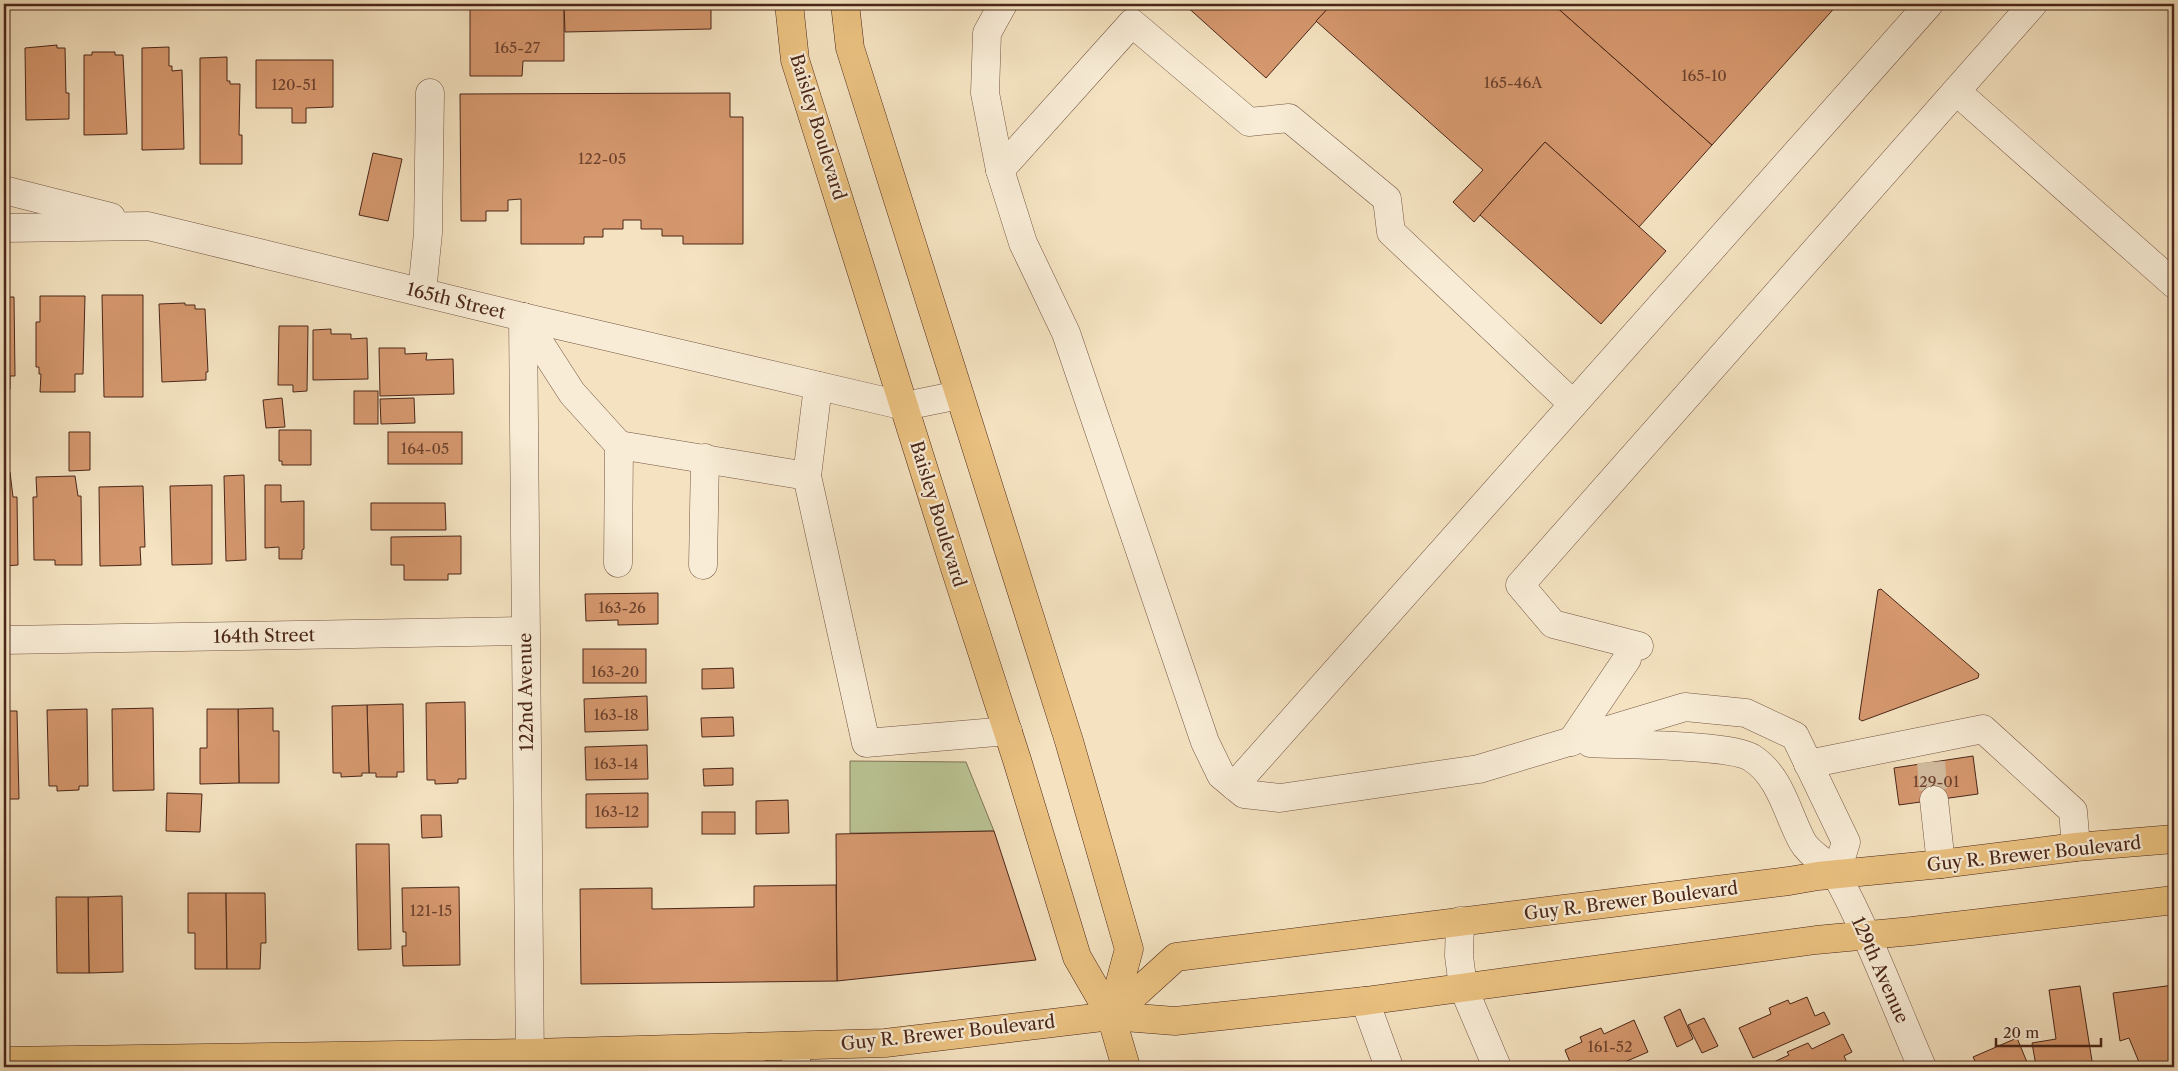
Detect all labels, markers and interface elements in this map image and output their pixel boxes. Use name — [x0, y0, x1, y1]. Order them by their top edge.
house number: 165-27 — [494, 38, 541, 57]
street label: Baisley Boulevard — [785, 51, 851, 203]
house number: 165-10 — [1681, 66, 1727, 85]
house number: 165-46A — [1484, 73, 1543, 92]
house number: 120-51 — [271, 75, 318, 94]
house number: 122-05 — [578, 149, 626, 168]
street label: 165th Street — [404, 278, 508, 324]
street label: Baisley Boulevard — [905, 438, 971, 590]
house number: 164-05 — [401, 439, 449, 458]
house number: 163-26 — [598, 598, 646, 617]
street label: 164th Street — [213, 624, 316, 648]
street label: 122nd Avenue — [514, 633, 538, 751]
house number: 163-20 — [591, 662, 639, 681]
house number: 163-18 — [593, 705, 639, 724]
house number: 163-14 — [593, 754, 639, 773]
house number: 129-01 — [1913, 772, 1960, 791]
house number: 163-12 — [595, 802, 639, 821]
street label: Guy R. Brewer Boulevard — [1926, 832, 2142, 876]
street label: Guy R. Brewer Boulevard — [1523, 877, 1739, 925]
house number: 121-15 — [410, 901, 452, 920]
street label: 129th Avenue — [1847, 913, 1913, 1027]
street label: Guy R. Brewer Boulevard — [840, 1011, 1056, 1055]
scale bar — [1996, 1016, 2100, 1048]
text: 20 m — [2003, 1023, 2039, 1042]
house number: 161-52 — [1587, 1037, 1633, 1056]

